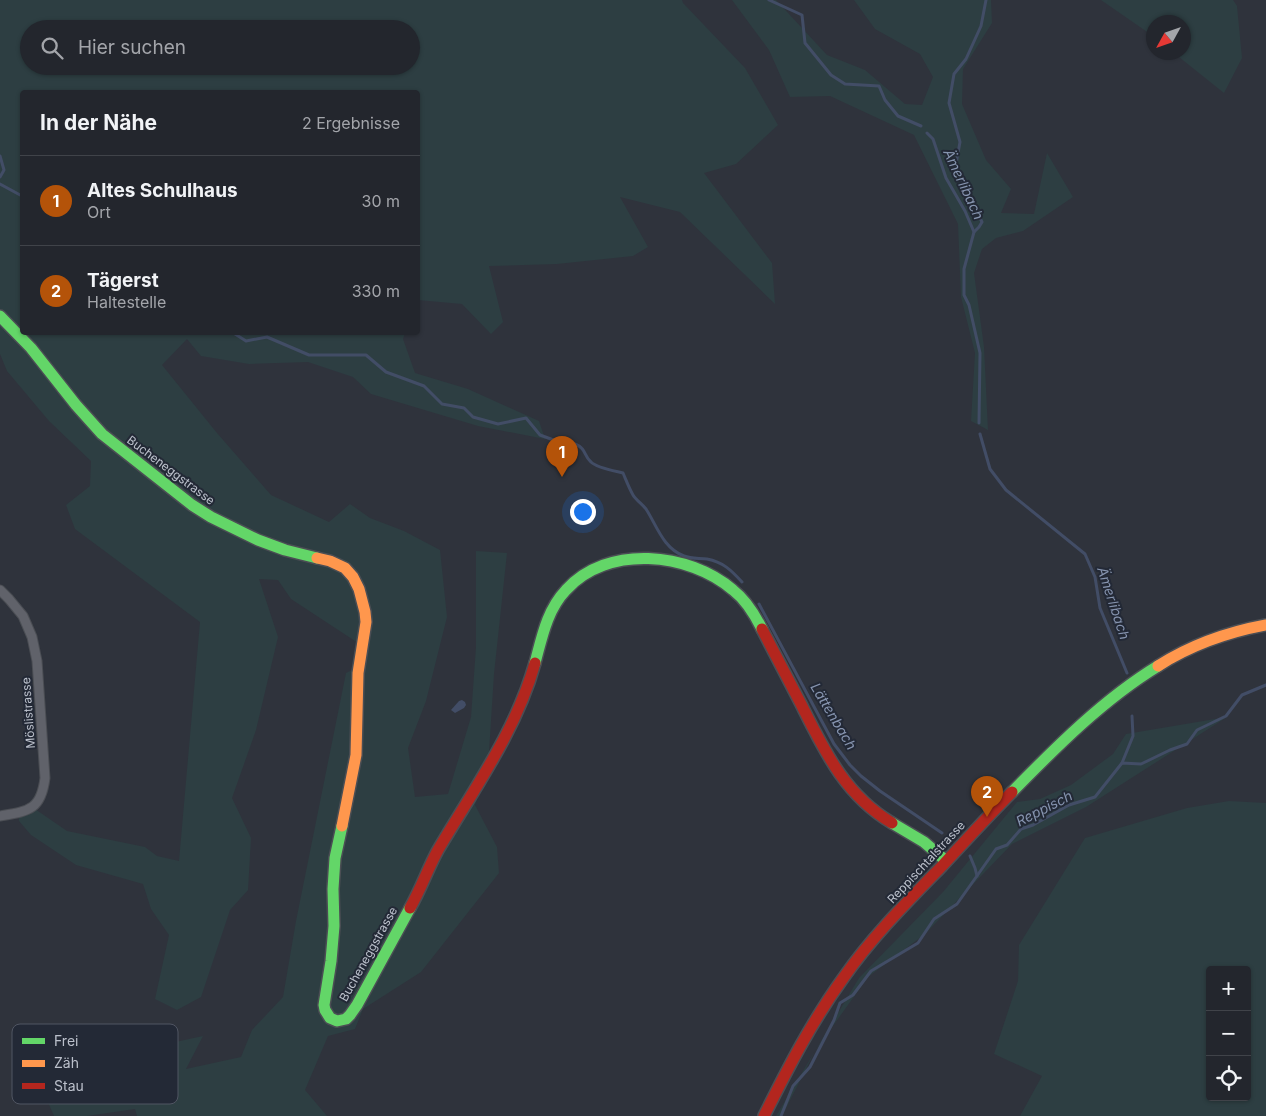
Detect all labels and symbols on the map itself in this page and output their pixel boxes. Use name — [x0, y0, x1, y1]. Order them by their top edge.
north arrow — [1146, 15, 1191, 60]
water label: Ämerlibach — [940, 145, 988, 222]
street label: Bucheneggstrasse — [124, 432, 218, 508]
pin: 1 — [546, 436, 578, 477]
your location — [570, 499, 596, 525]
water label: Ämerlibach — [1094, 563, 1134, 642]
street label: Möslistrasse — [18, 677, 38, 749]
water label: Lättenbach — [807, 679, 861, 753]
pin: 2 — [971, 776, 1003, 817]
water label: Reppisch — [1013, 787, 1075, 829]
street label: Reppischtalstrasse — [884, 818, 968, 906]
street label: Bucheneggstrasse — [336, 904, 400, 1004]
legend — [12, 1024, 178, 1104]
text: Frei — [54, 1032, 78, 1049]
text: Zäh — [54, 1054, 79, 1071]
text: Stau — [54, 1077, 84, 1094]

